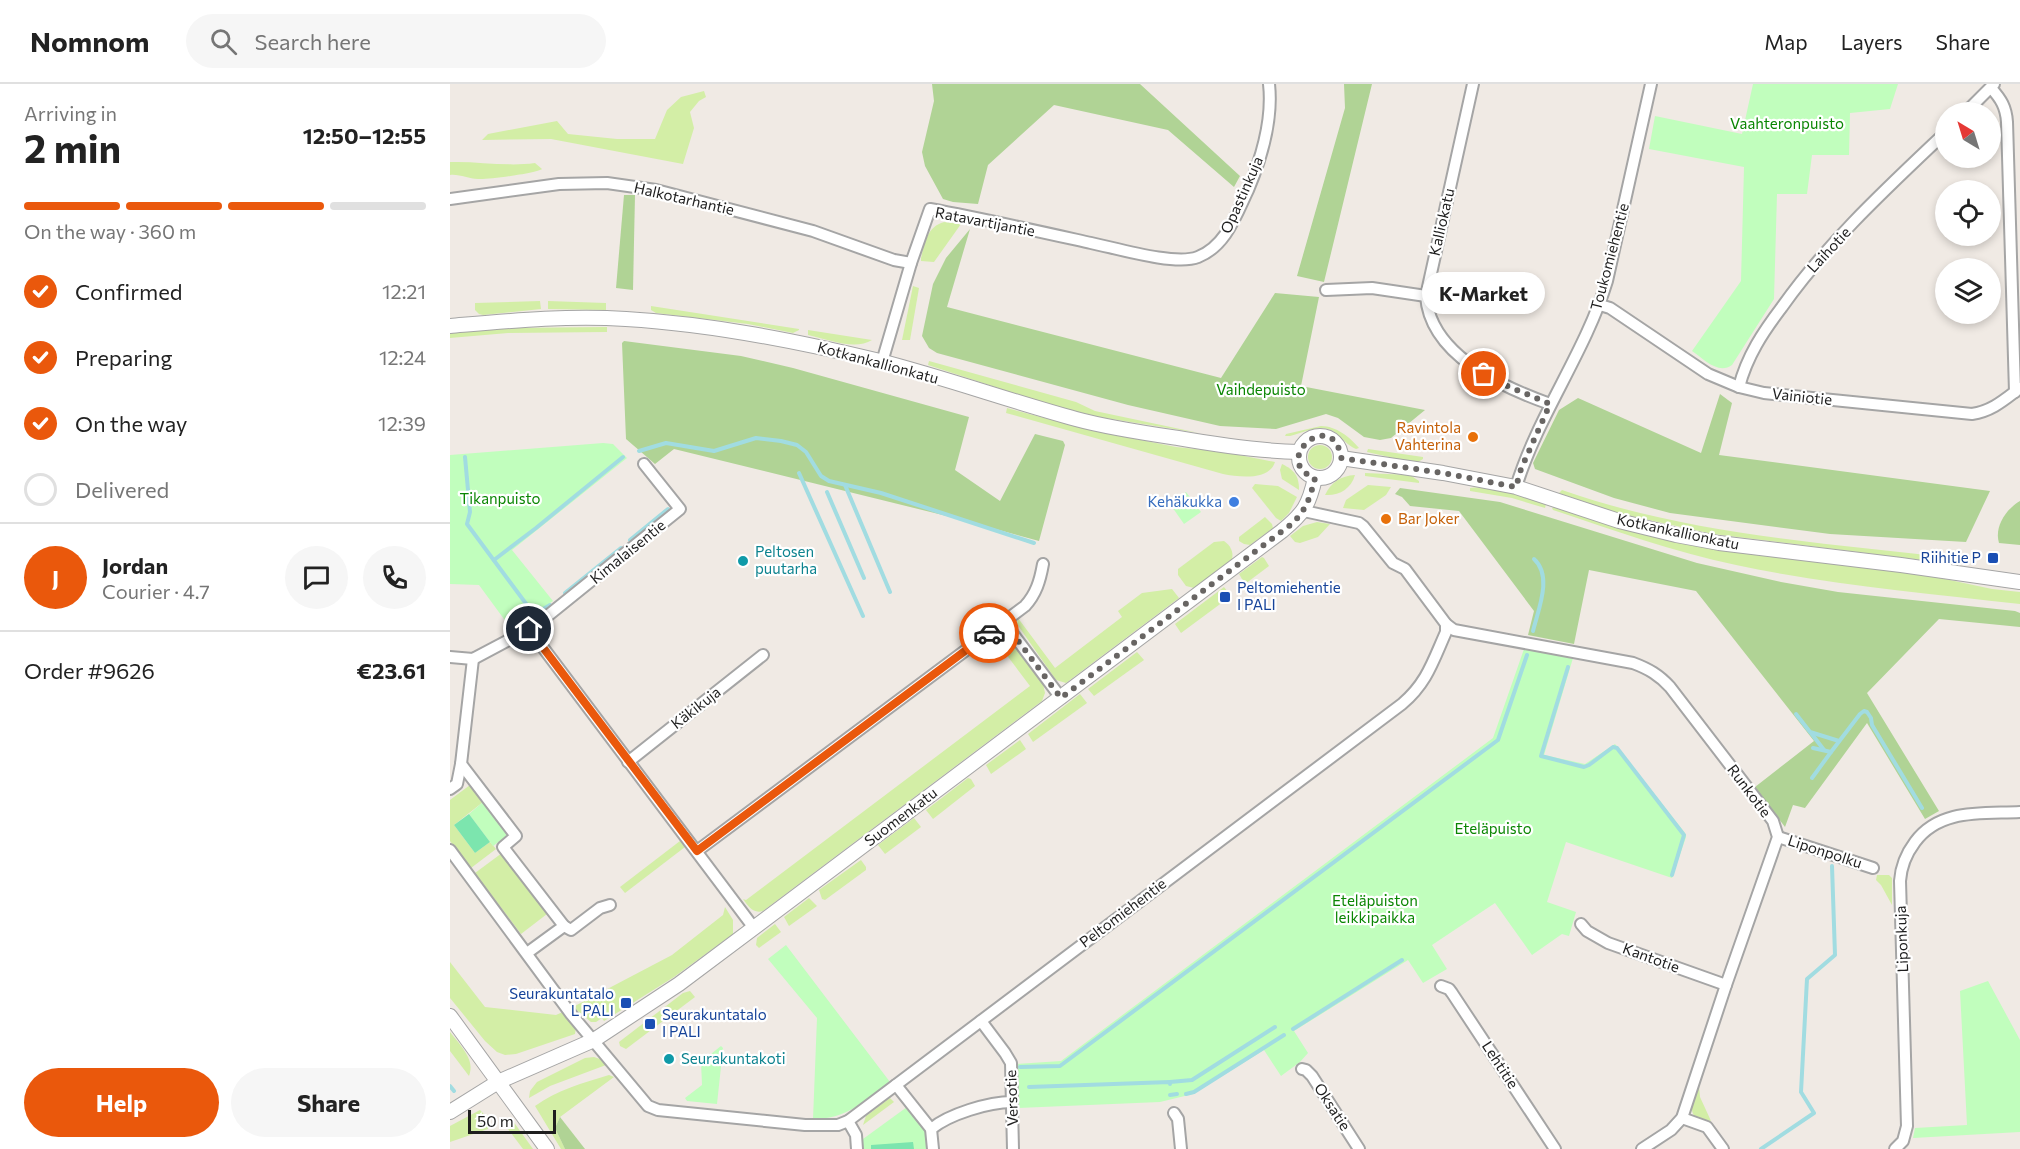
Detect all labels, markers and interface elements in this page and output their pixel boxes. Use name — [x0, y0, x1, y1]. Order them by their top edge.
search box — [186, 14, 606, 68]
text: Nomnom — [30, 24, 150, 58]
icon: search — [207, 25, 240, 58]
text: Search here — [255, 28, 371, 55]
text: Map — [1764, 29, 1808, 54]
text: Layers — [1841, 29, 1903, 54]
text: Share — [1936, 29, 1990, 54]
text: Arriving in — [24, 101, 117, 125]
north arrow — [1935, 102, 2001, 168]
map controls — [1935, 102, 2001, 324]
park label: Vaahteronpuisto — [1730, 114, 1844, 132]
text: 12:50–12:55 — [303, 122, 426, 149]
text: 2 min — [24, 123, 121, 171]
street label: Opastinkuja — [1216, 153, 1266, 236]
street label: Halkotarhantie — [632, 178, 736, 218]
button: locate — [1935, 180, 2001, 246]
street label: Kalliokatu — [1425, 186, 1458, 257]
street label: Toukomiehentie — [1586, 201, 1632, 312]
street label: Ratavartijantie — [934, 203, 1037, 240]
text: On the way · 360 m — [24, 219, 196, 243]
street label: Laihotie — [1803, 223, 1854, 276]
button: layers — [1935, 258, 2001, 324]
callout: K-Market — [1422, 272, 1546, 314]
icon: check — [24, 275, 57, 308]
text: Confirmed — [75, 278, 182, 305]
text: 12:21 — [382, 279, 426, 303]
text: K-Market — [1439, 281, 1528, 305]
street label: Kotkankallionkatu — [816, 337, 941, 387]
icon: check — [24, 341, 57, 374]
text: Preparing — [75, 344, 172, 371]
text: 12:24 — [379, 345, 426, 369]
pin — [1458, 348, 1509, 399]
icon: bag — [1467, 357, 1500, 390]
park label: Vaihdepuisto — [1216, 380, 1306, 398]
street label: Vainiotie — [1771, 384, 1833, 408]
icon: check — [24, 407, 57, 440]
text: On the way — [75, 410, 187, 437]
text: 12:39 — [378, 411, 426, 435]
place label: Ravintola Vahterina — [1395, 418, 1461, 453]
marker: Ravintola Vahterina — [1466, 430, 1480, 444]
text: Delivered — [75, 476, 169, 503]
park label: Tikanpuisto — [460, 489, 541, 507]
place label: Kehäkukka — [1148, 492, 1222, 510]
marker: Kehäkukka — [1227, 495, 1241, 509]
place label: Bar Joker — [1398, 509, 1459, 527]
street label: Kotkankallionkatu — [1615, 509, 1741, 553]
marker: Bar Joker — [1379, 512, 1393, 526]
street label: Kimalaisentie — [586, 515, 669, 587]
place label: Peltosen puutarha — [755, 542, 817, 577]
button: chat — [285, 546, 348, 609]
button: phone — [363, 546, 426, 609]
place label: Riihitie P — [1921, 548, 1981, 566]
marker: Riihitie P — [1986, 551, 2000, 565]
text: Jordan — [102, 552, 168, 579]
marker: Peltosen puutarha — [736, 554, 750, 568]
text: J — [52, 564, 59, 591]
place label: Peltomiehentie I PALI — [1237, 578, 1341, 613]
text: Courier · 4.7 — [102, 579, 210, 603]
marker: Peltomiehentie I PALI — [1218, 590, 1232, 604]
pin — [503, 603, 554, 654]
courier — [959, 603, 1019, 663]
icon: home — [512, 612, 545, 645]
icon: car — [973, 617, 1006, 650]
text: Order #9626 — [24, 657, 155, 684]
text: €23.61 — [356, 657, 426, 684]
street label: Käkikuja — [667, 682, 724, 732]
street label: Runkotie — [1724, 760, 1776, 820]
street label: Suomenkatu — [861, 783, 940, 849]
park label: Eteläpuisto — [1454, 819, 1532, 837]
street label: Liponpolku — [1786, 831, 1865, 872]
street label: Peltomiehentie — [1076, 874, 1169, 951]
park label: Eteläpuiston leikkipaikka — [1332, 891, 1418, 926]
street label: Liponkuja — [1891, 905, 1911, 973]
street label: Kantotie — [1620, 938, 1682, 976]
place label: Seurakuntatalo L PALI — [509, 984, 614, 1019]
marker: Seurakuntatalo L PALI — [619, 996, 633, 1010]
place label: Seurakuntatalo I PALI — [662, 1005, 767, 1040]
marker: Seurakuntatalo I PALI — [643, 1017, 657, 1031]
street label: Lehtitie — [1479, 1037, 1523, 1092]
place label: Seurakuntakoti — [681, 1049, 786, 1067]
marker: Seurakuntakoti — [662, 1052, 676, 1066]
button: Help — [24, 1068, 219, 1137]
button: Share — [231, 1068, 426, 1137]
street label: Versotie — [1001, 1069, 1021, 1127]
street label: Oksatie — [1311, 1079, 1355, 1134]
scale bar — [468, 1107, 556, 1134]
text: 50 m — [477, 1111, 514, 1130]

